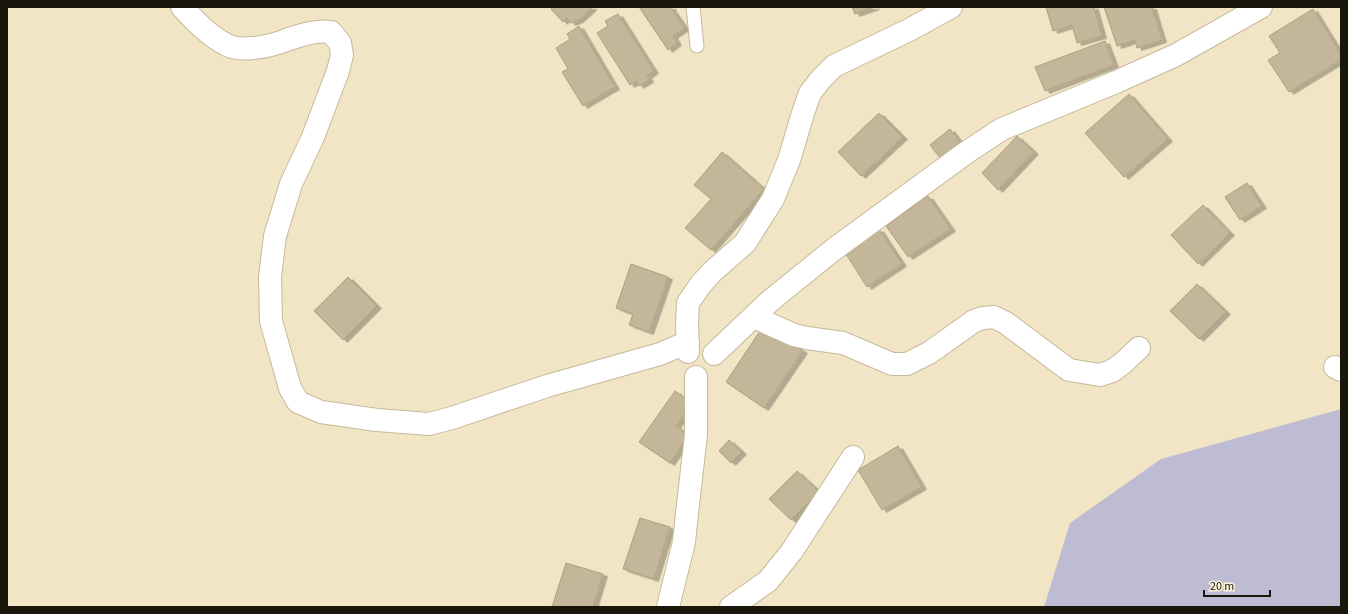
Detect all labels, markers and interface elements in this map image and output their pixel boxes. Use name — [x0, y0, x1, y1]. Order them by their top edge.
scale bar — [1204, 572, 1270, 598]
text: 20 m — [1210, 578, 1234, 595]

